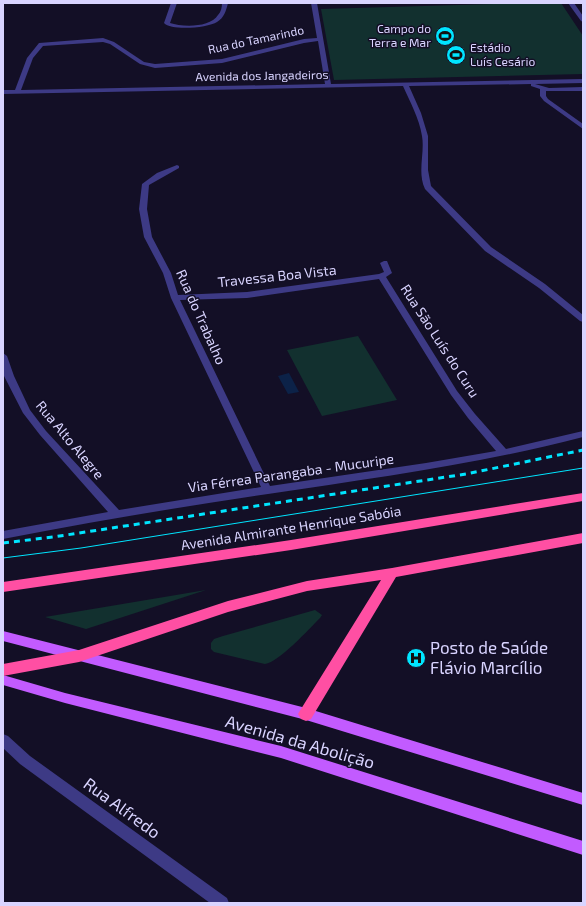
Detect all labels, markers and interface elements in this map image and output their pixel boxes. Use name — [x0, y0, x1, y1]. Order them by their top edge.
place label: Campo do Terra e Mar — [369, 21, 431, 49]
street label: Rua do Tamarindo — [207, 22, 305, 56]
sports icon: Campo do Terra e Mar — [434, 25, 456, 47]
place label: Estádio Luís Cesário — [470, 40, 536, 68]
sports icon: Estádio Luís Cesário — [445, 44, 467, 66]
street label: Avenida dos Jangadeiros — [195, 67, 329, 83]
street label: Travessa Boa Vista — [217, 261, 337, 290]
street label: Rua do Trabalho — [173, 267, 230, 367]
street label: Rua São Luís do Curu — [397, 281, 483, 401]
street label: Rua Alto Alegre — [33, 397, 108, 482]
street label: Via Férrea Parangaba - Mucuripe — [187, 450, 395, 495]
street label: Avenida Almirante Henrique Sabóia — [180, 502, 402, 553]
place label: Posto de Saúde Flávio Marcílio — [430, 637, 548, 677]
hospital icon: Posto de Saúde Flávio Marcílio — [405, 647, 427, 669]
street label: Avenida da Abolição — [223, 710, 377, 774]
street label: Rua Alfredo — [80, 773, 165, 842]

